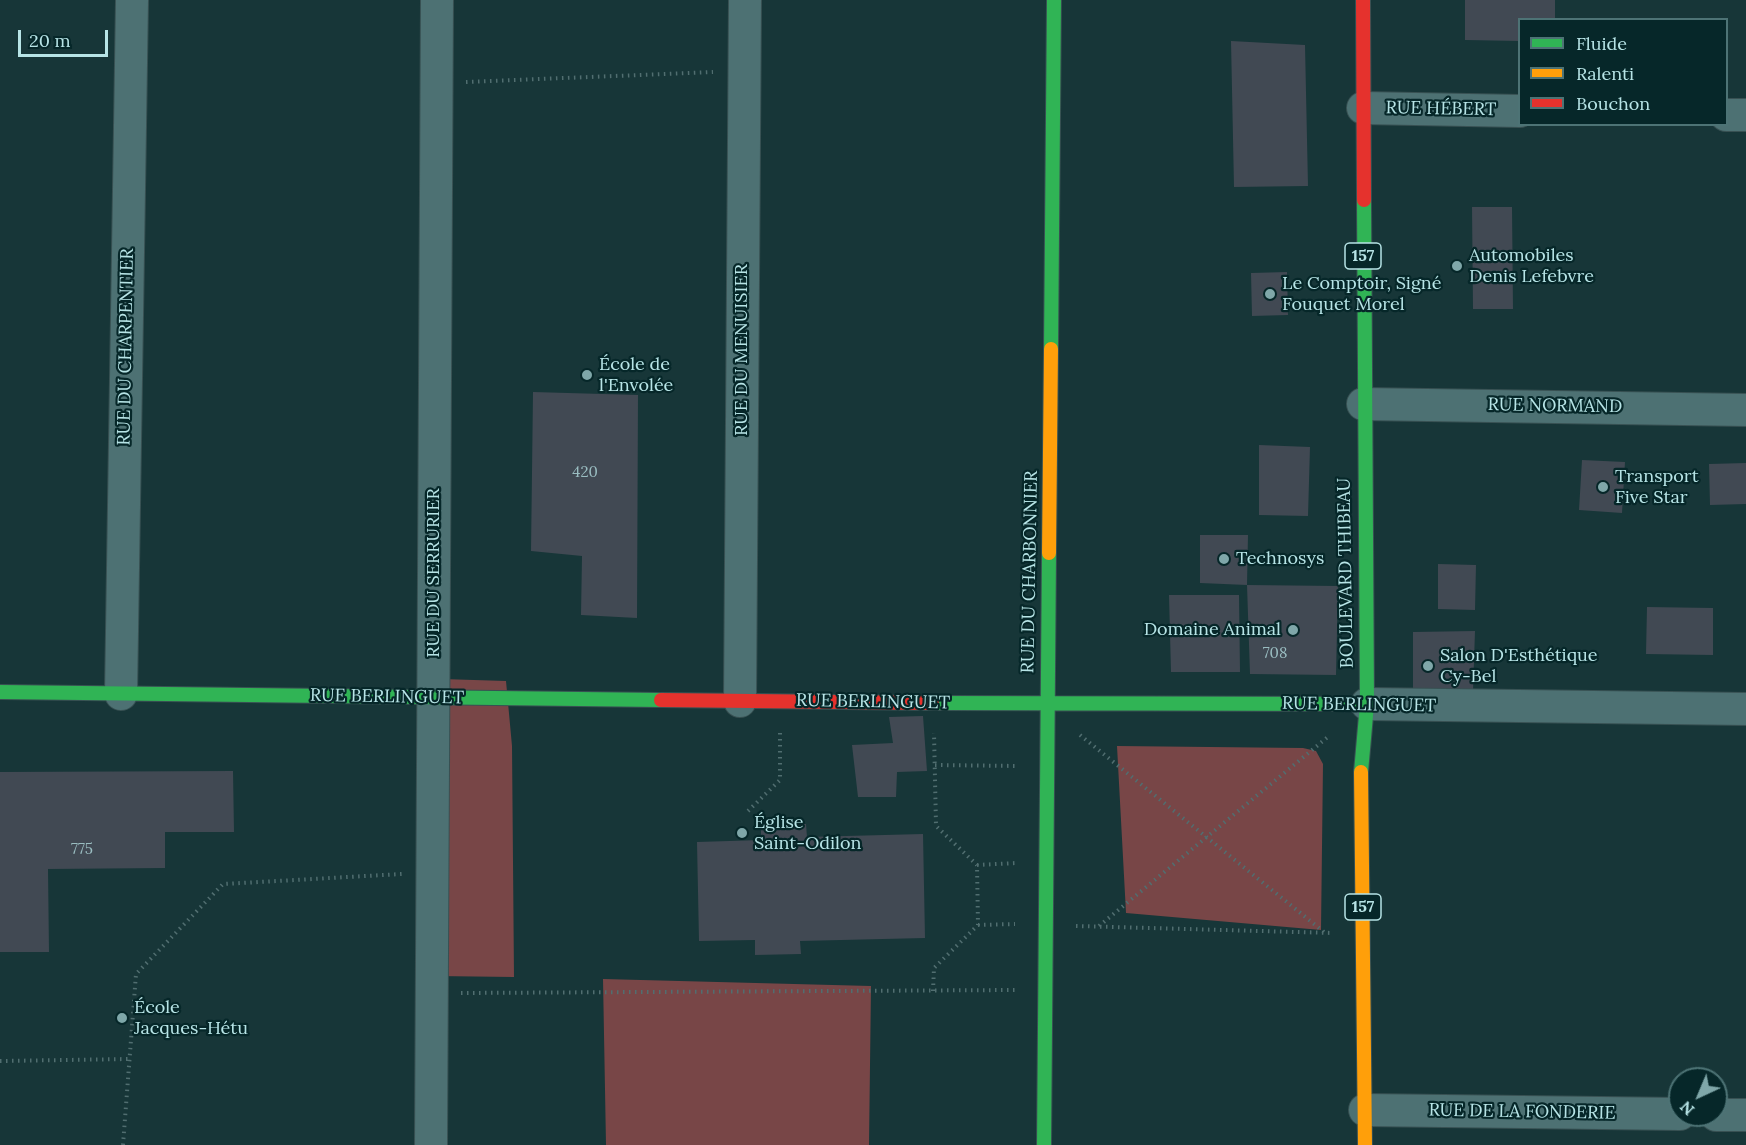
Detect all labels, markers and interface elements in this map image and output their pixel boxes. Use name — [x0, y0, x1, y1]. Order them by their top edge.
scale bar — [21, 18, 111, 56]
legend — [1518, 18, 1728, 126]
text: 20 m — [29, 29, 71, 52]
text: Fluide — [1576, 32, 1627, 55]
text: Ralenti — [1576, 62, 1634, 85]
text: Bouchon — [1576, 92, 1650, 115]
street label: RUE HÉBERT — [1385, 97, 1497, 121]
road number: 157 — [1345, 243, 1381, 269]
place label: Automobiles Denis Lefebvre — [1469, 245, 1594, 288]
street label: RUE DU CHARPENTIER — [113, 248, 139, 446]
marker: Automobiles Denis Lefebvre — [1450, 259, 1464, 273]
street label: RUE DU MENUISIER — [731, 264, 753, 436]
place label: Le Comptoir, Signé Fouquet Morel — [1282, 273, 1442, 316]
marker: Le Comptoir, Signé Fouquet Morel — [1263, 287, 1277, 301]
place label: École de l'Envolée — [599, 354, 673, 397]
marker: École de l'Envolée — [580, 368, 594, 382]
street label: RUE NORMAND — [1488, 394, 1622, 418]
house number: 420 — [572, 464, 598, 482]
place label: Transport Five Star — [1615, 466, 1699, 508]
street label: RUE DU CHARBONNIER — [1017, 470, 1043, 674]
street label: BOULEVARD THIBEAU — [1334, 478, 1358, 668]
marker: Transport Five Star — [1596, 480, 1610, 494]
street label: RUE DU SERRURIER — [423, 488, 445, 658]
place label: Technosys — [1236, 548, 1324, 570]
marker: Technosys — [1217, 552, 1231, 566]
place label: Domaine Animal — [1144, 619, 1281, 641]
marker: Domaine Animal — [1286, 623, 1300, 637]
house number: 708 — [1263, 645, 1287, 663]
place label: Salon D'Esthétique Cy-Bel — [1440, 645, 1598, 688]
marker: Salon D'Esthétique Cy-Bel — [1421, 659, 1435, 673]
street label: RUE BERLINGUET — [310, 685, 464, 709]
street label: RUE BERLINGUET — [796, 690, 950, 714]
street label: RUE BERLINGUET — [1282, 693, 1436, 717]
place label: Église Saint-Odilon — [754, 812, 861, 854]
marker: Église Saint-Odilon — [735, 826, 749, 840]
house number: 775 — [71, 841, 93, 859]
road number: 157 — [1345, 894, 1381, 920]
place label: École Jacques-Hétu — [134, 997, 248, 1040]
marker: École Jacques-Hétu — [115, 1011, 129, 1025]
north arrow — [1668, 1067, 1728, 1127]
text: N — [1675, 1097, 1698, 1120]
street label: RUE DE LA FONDERIE — [1428, 1100, 1616, 1124]

